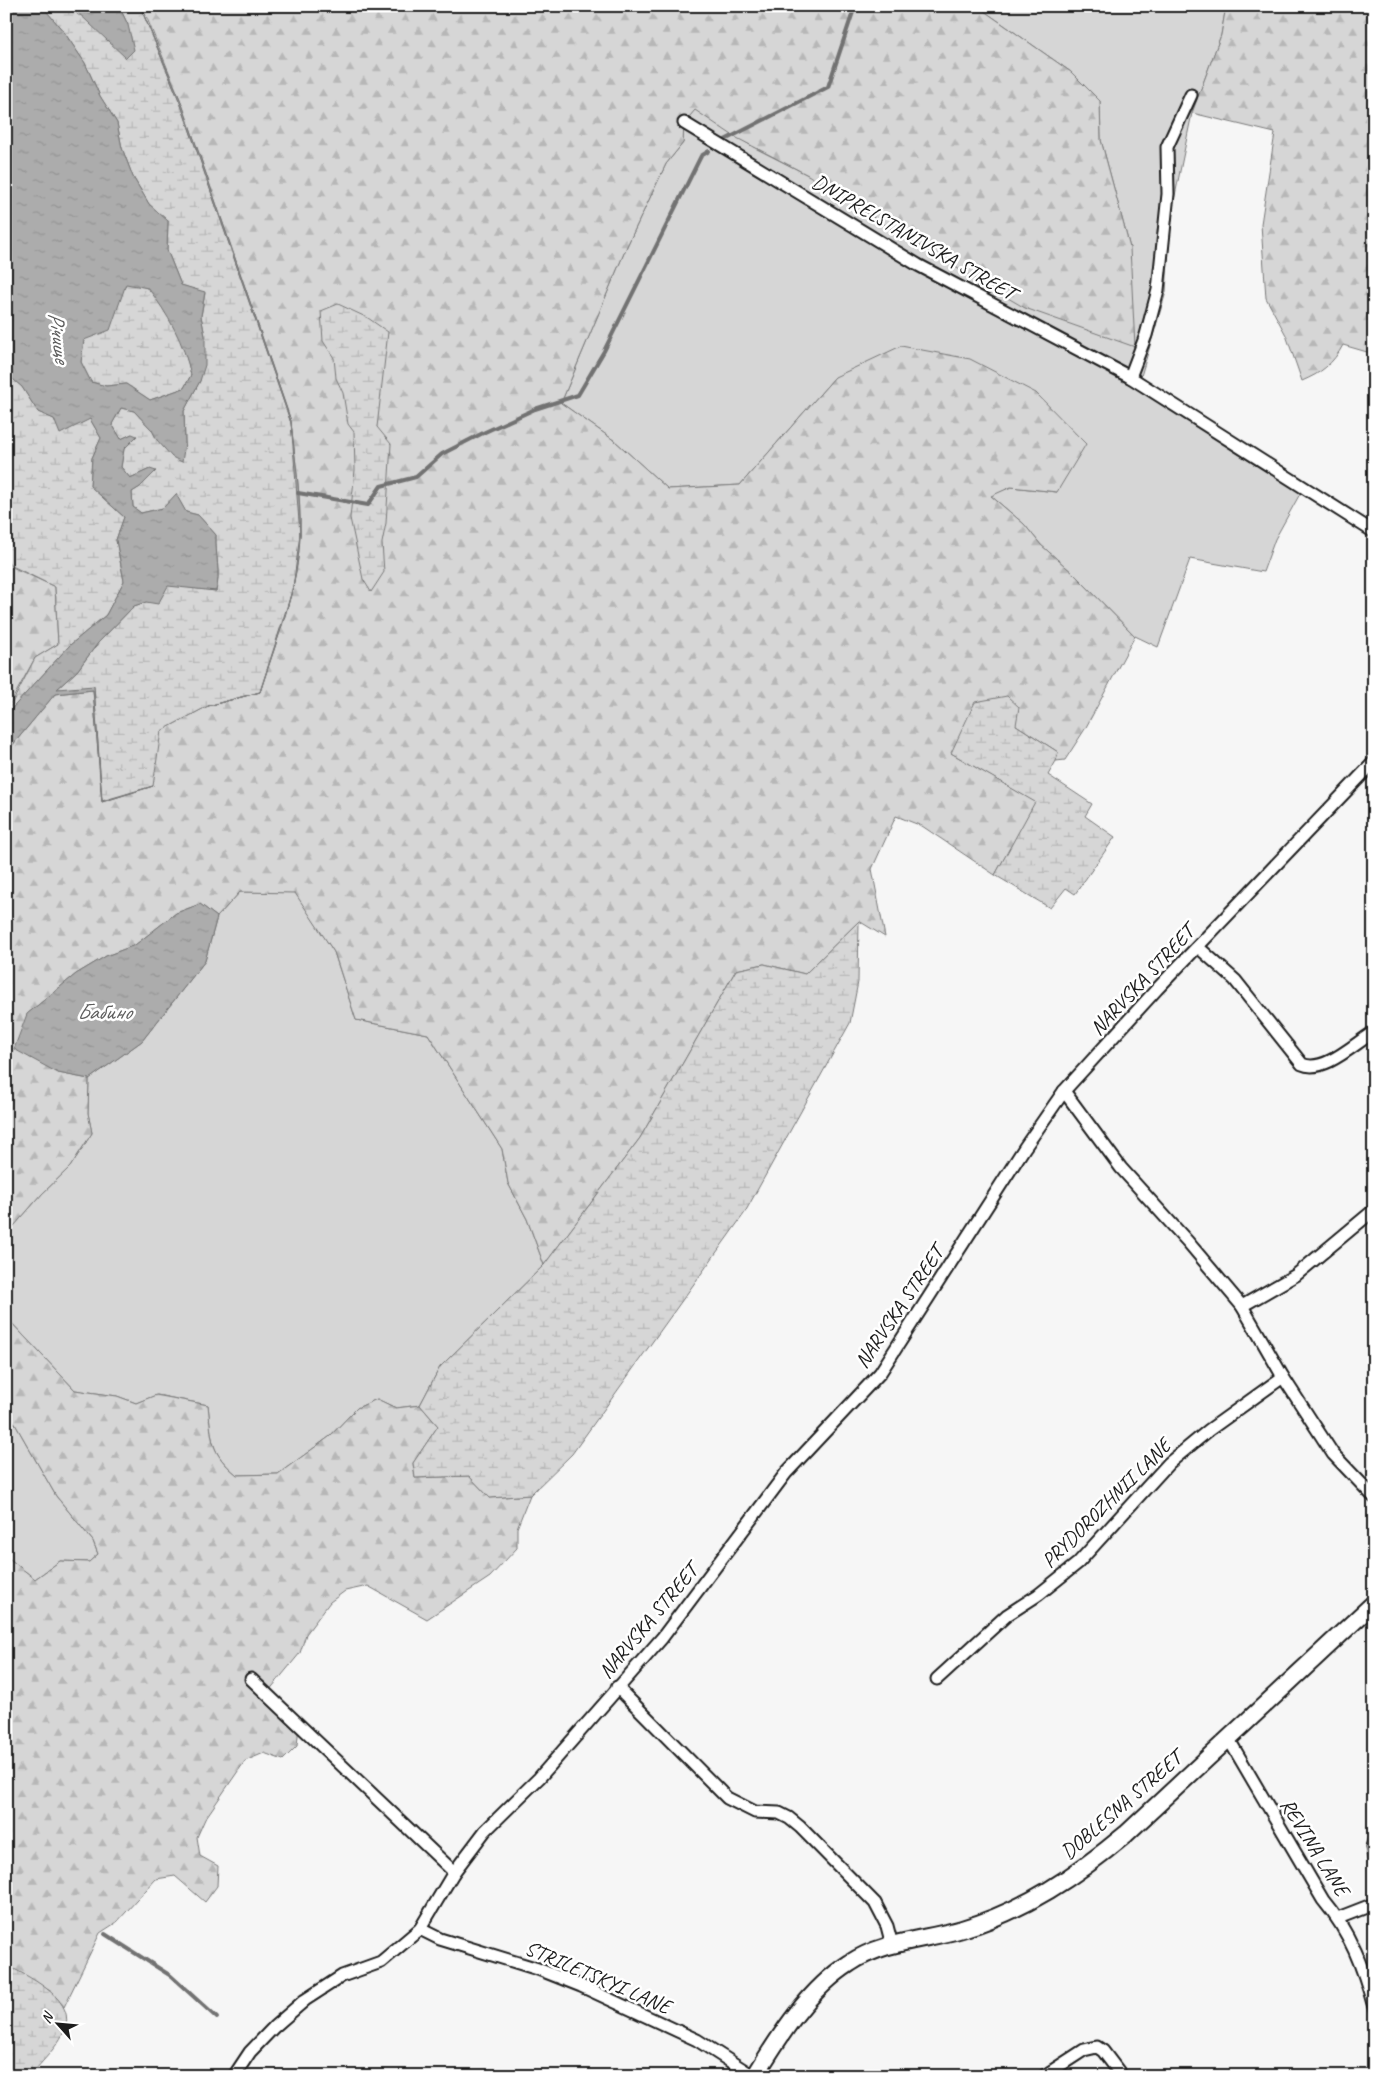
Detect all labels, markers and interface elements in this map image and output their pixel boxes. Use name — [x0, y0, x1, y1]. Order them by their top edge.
street label: DNIPRELSTANIVSKA STREET — [808, 168, 1025, 309]
water label: Річище — [42, 310, 77, 368]
street label: NARVSKA STREET — [1084, 915, 1203, 1041]
water label: Бабино — [77, 998, 134, 1026]
street label: NARVSKA STREET — [849, 1237, 952, 1373]
street label: PRYDOROZHNII LANE — [1036, 1431, 1178, 1573]
street label: NARVSKA STREET — [593, 1554, 707, 1684]
street label: DOBLESNA STREET — [1055, 1742, 1191, 1865]
street label: REVINA LANE — [1275, 1793, 1357, 1903]
street label: STRILETSKYI LANE — [521, 1935, 677, 2020]
north arrow — [32, 2000, 82, 2050]
text: N — [37, 2009, 57, 2026]

